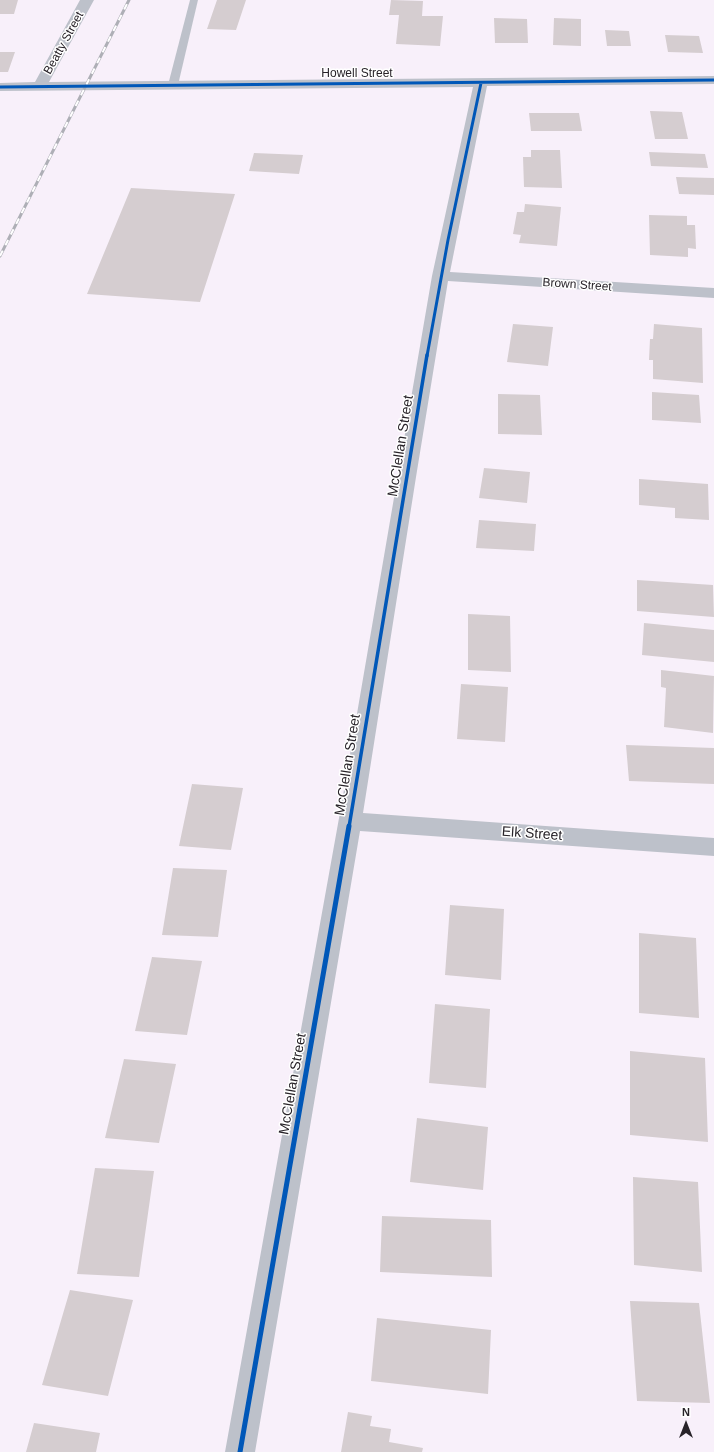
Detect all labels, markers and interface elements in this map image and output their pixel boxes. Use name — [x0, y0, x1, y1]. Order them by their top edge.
street label: Beatty Street — [41, 9, 87, 77]
street label: Howell Street — [321, 67, 393, 81]
street label: Brown Street — [542, 275, 612, 295]
street label: McClellan Street — [385, 394, 417, 498]
street label: McClellan Street — [332, 713, 364, 817]
street label: Elk Street — [501, 824, 563, 844]
street label: McClellan Street — [276, 1032, 310, 1136]
north arrow — [666, 1404, 706, 1444]
text: N — [682, 1406, 690, 1418]

